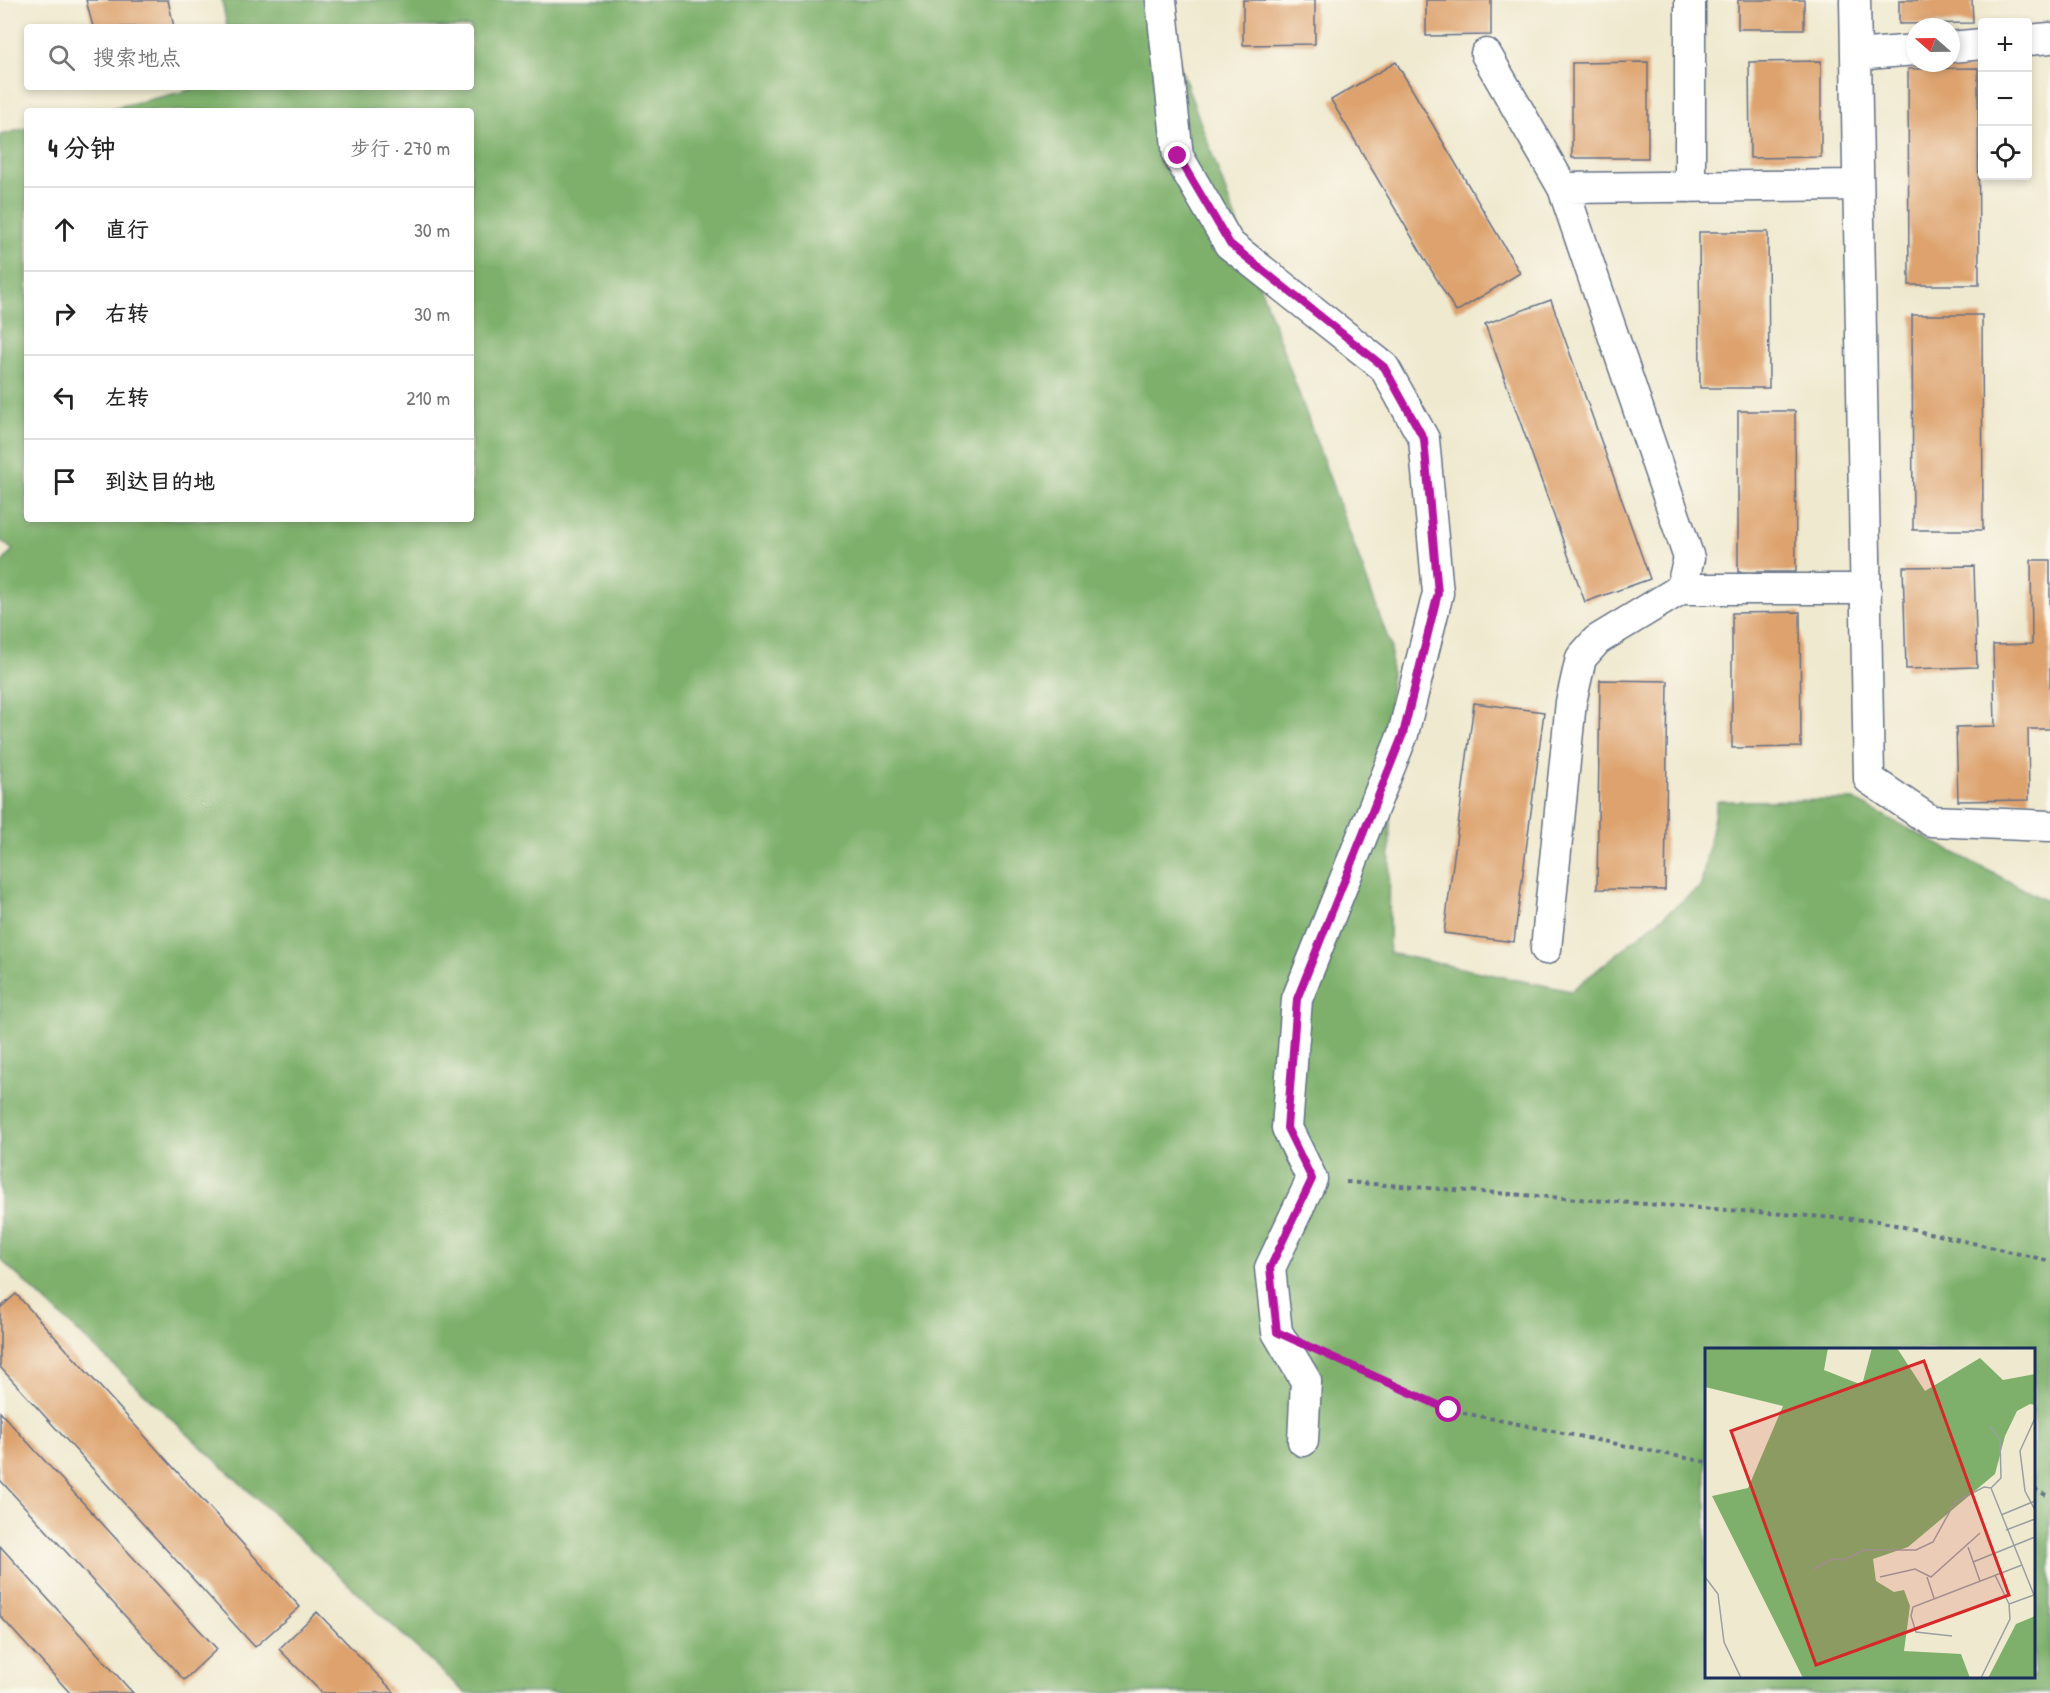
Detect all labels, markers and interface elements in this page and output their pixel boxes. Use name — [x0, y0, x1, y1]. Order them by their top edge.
north arrow — [1906, 18, 1960, 72]
map controls — [1978, 18, 2032, 180]
button: + — [1978, 18, 2032, 72]
search box — [24, 24, 474, 90]
icon: search — [45, 41, 78, 74]
text: 搜索地点 — [93, 42, 181, 72]
button: − — [1978, 72, 2032, 126]
button: locate — [1978, 126, 2032, 180]
text: 4 分钟 — [48, 130, 116, 165]
text: 步行 · 270 m — [350, 134, 450, 161]
route end — [1164, 142, 1190, 168]
icon: ahead — [48, 213, 81, 246]
text: 直行 — [105, 214, 149, 244]
text: 30 m — [414, 216, 450, 243]
icon: right — [48, 297, 81, 330]
text: 右转 — [105, 298, 149, 328]
text: 30 m — [414, 300, 450, 327]
icon: left — [48, 381, 81, 414]
text: 左转 — [105, 382, 149, 412]
text: 210 m — [406, 384, 450, 411]
icon: arrive — [48, 465, 81, 498]
text: 到达目的地 — [105, 466, 215, 496]
inset map — [1705, 1348, 2035, 1678]
route start — [1435, 1396, 1461, 1422]

